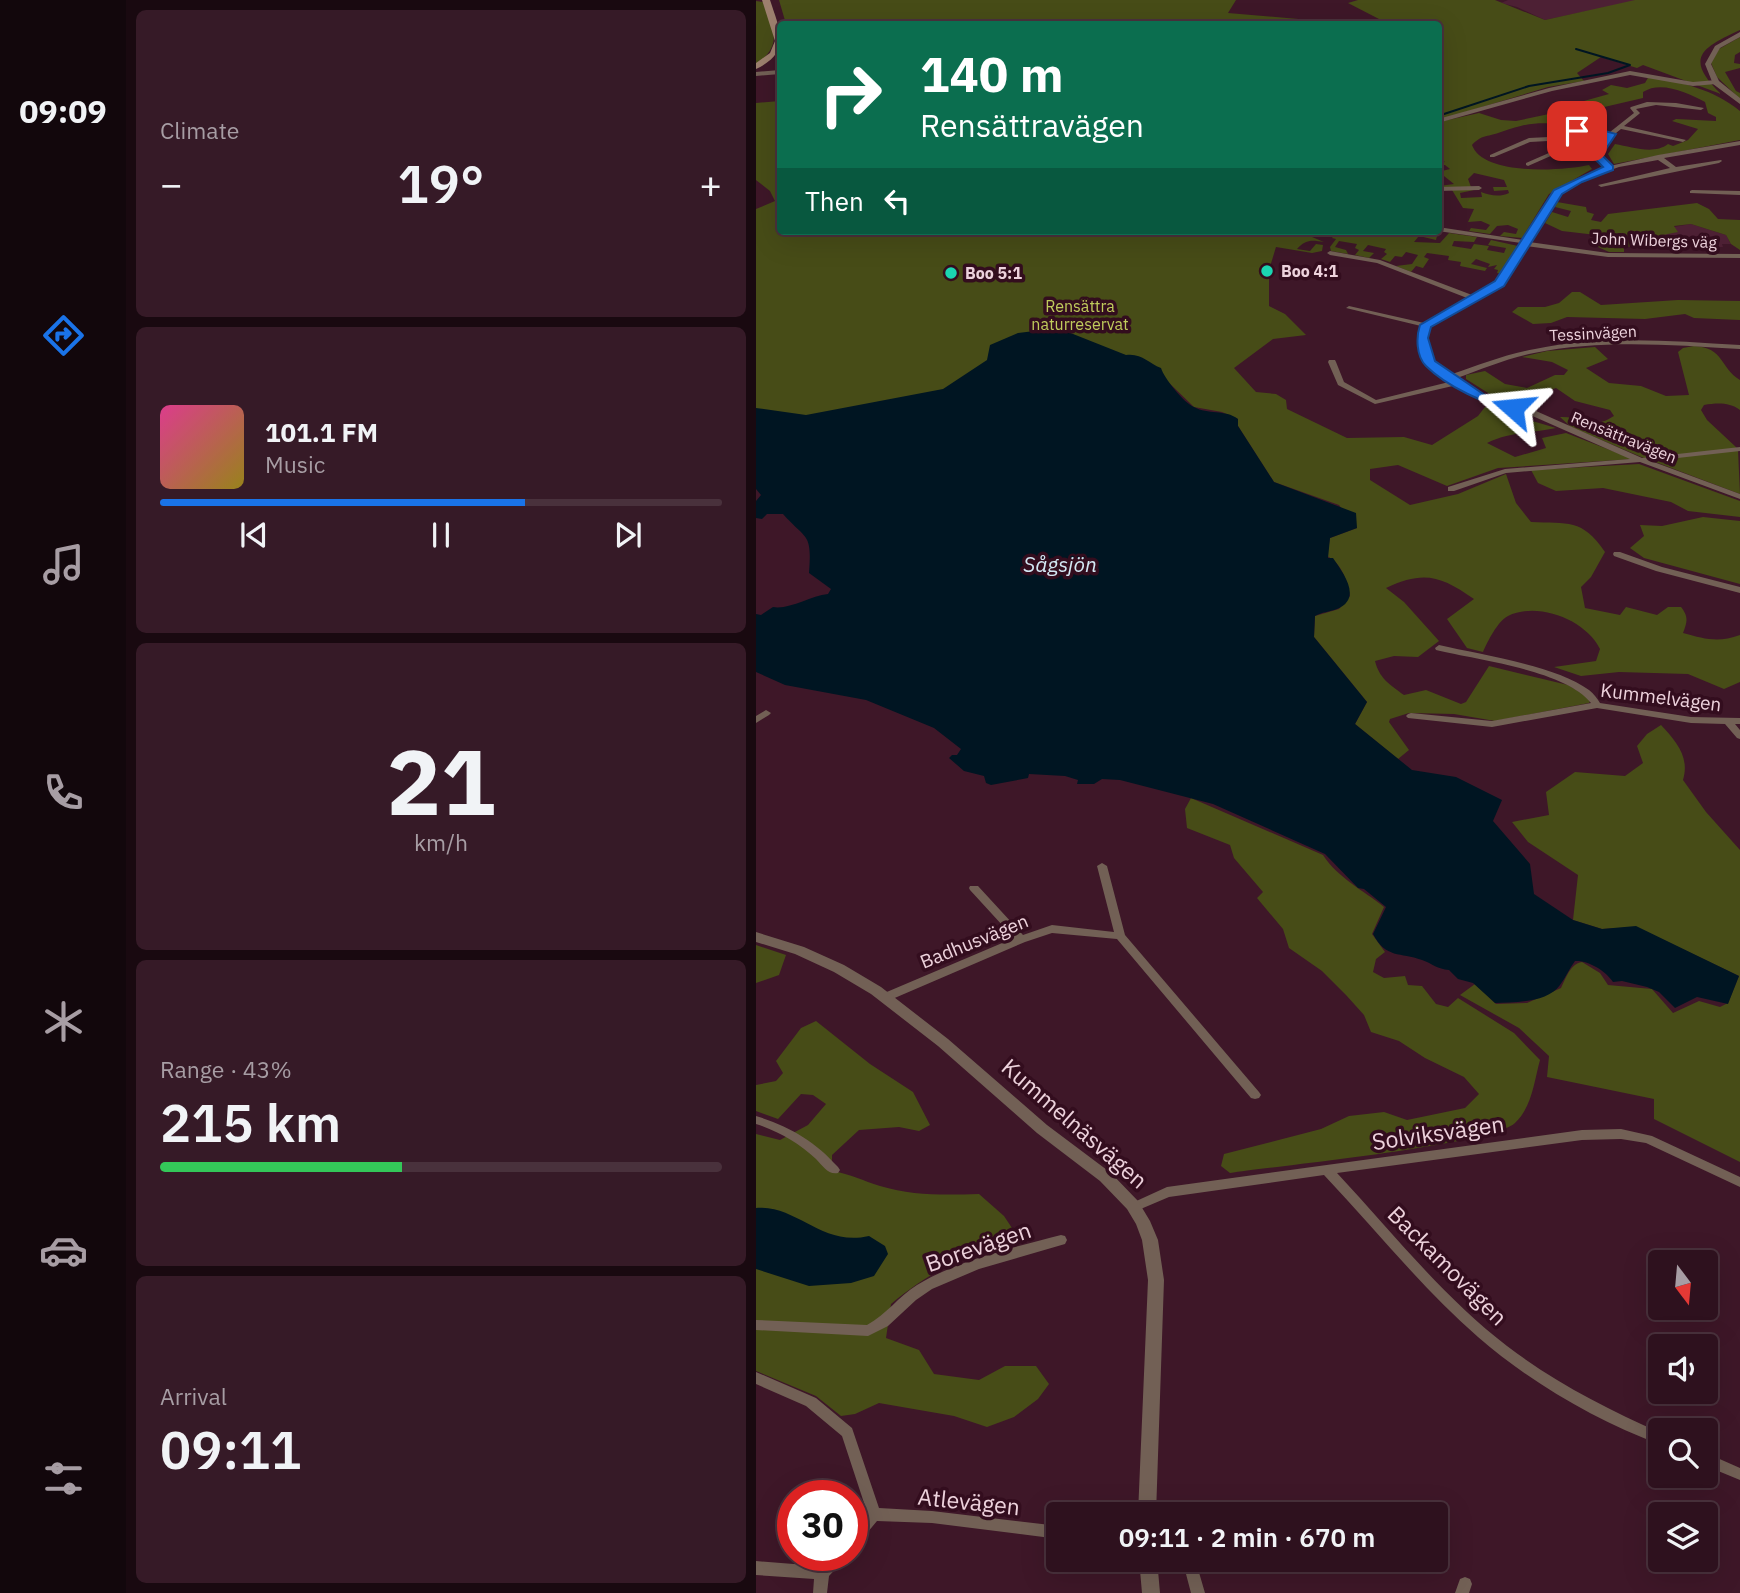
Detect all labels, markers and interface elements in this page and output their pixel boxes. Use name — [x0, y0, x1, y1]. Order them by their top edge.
text: 140 m — [920, 42, 1064, 105]
icon: right — [805, 49, 896, 140]
text: 09:09 — [19, 90, 107, 132]
pin — [1547, 101, 1607, 161]
text: Rensättravägen — [920, 104, 1144, 146]
icon: arrive — [1558, 112, 1596, 150]
text: Climate — [160, 115, 239, 145]
text: 19° — [398, 150, 484, 217]
text: − — [160, 159, 183, 208]
text: + — [699, 159, 722, 208]
icon: left — [878, 182, 916, 220]
text: Then — [805, 184, 864, 218]
street label: John Wibergs väg — [1591, 228, 1718, 252]
place label: Boo 4:1 — [1281, 261, 1338, 281]
place label: Boo 5:1 — [965, 263, 1022, 283]
marker: Boo 4:1 — [1259, 263, 1275, 279]
marker: Boo 5:1 — [943, 265, 959, 281]
park label: Rensättra naturreservat — [1031, 296, 1129, 334]
icon: directions — [39, 311, 88, 360]
street label: Tessinvägen — [1549, 321, 1637, 345]
position arrow — [1476, 371, 1550, 445]
street label: Rensättravägen — [1568, 407, 1680, 467]
text: 101.1 FM — [265, 415, 378, 449]
text: Music — [265, 449, 325, 479]
icon: previous — [235, 516, 273, 554]
icon: pause — [422, 516, 460, 554]
icon: next — [609, 516, 647, 554]
icon: music — [39, 540, 88, 589]
water label: Sågsjön — [1023, 550, 1097, 578]
street label: Kummelvägen — [1599, 678, 1723, 716]
text: 21 — [386, 722, 496, 840]
icon: phone — [39, 768, 88, 817]
text: km/h — [414, 827, 468, 857]
street label: Badhusvägen — [916, 908, 1032, 974]
icon: climate — [39, 997, 88, 1046]
street label: Kummelnäsvägen — [996, 1051, 1154, 1195]
text: Range · 43% — [160, 1054, 292, 1084]
text: 215 km — [160, 1089, 341, 1156]
street label: Solviksvägen — [1370, 1108, 1506, 1156]
street label: Backamovägen — [1382, 1199, 1514, 1331]
street label: Borevägen — [921, 1214, 1035, 1278]
icon: car — [39, 1226, 88, 1275]
north arrow — [1648, 1250, 1718, 1320]
map controls — [1648, 1250, 1718, 1572]
button: sound — [1648, 1334, 1718, 1404]
text: Arrival — [160, 1381, 227, 1411]
text: 09:11 — [160, 1416, 301, 1483]
button: search — [1648, 1418, 1718, 1488]
icon: filters — [39, 1454, 88, 1503]
speed limit sign: 30 — [777, 1480, 868, 1571]
street label: Atlevägen — [916, 1481, 1022, 1521]
button: layers — [1648, 1502, 1718, 1572]
text: 09:11 · 2 min · 670 m — [1119, 1520, 1375, 1554]

